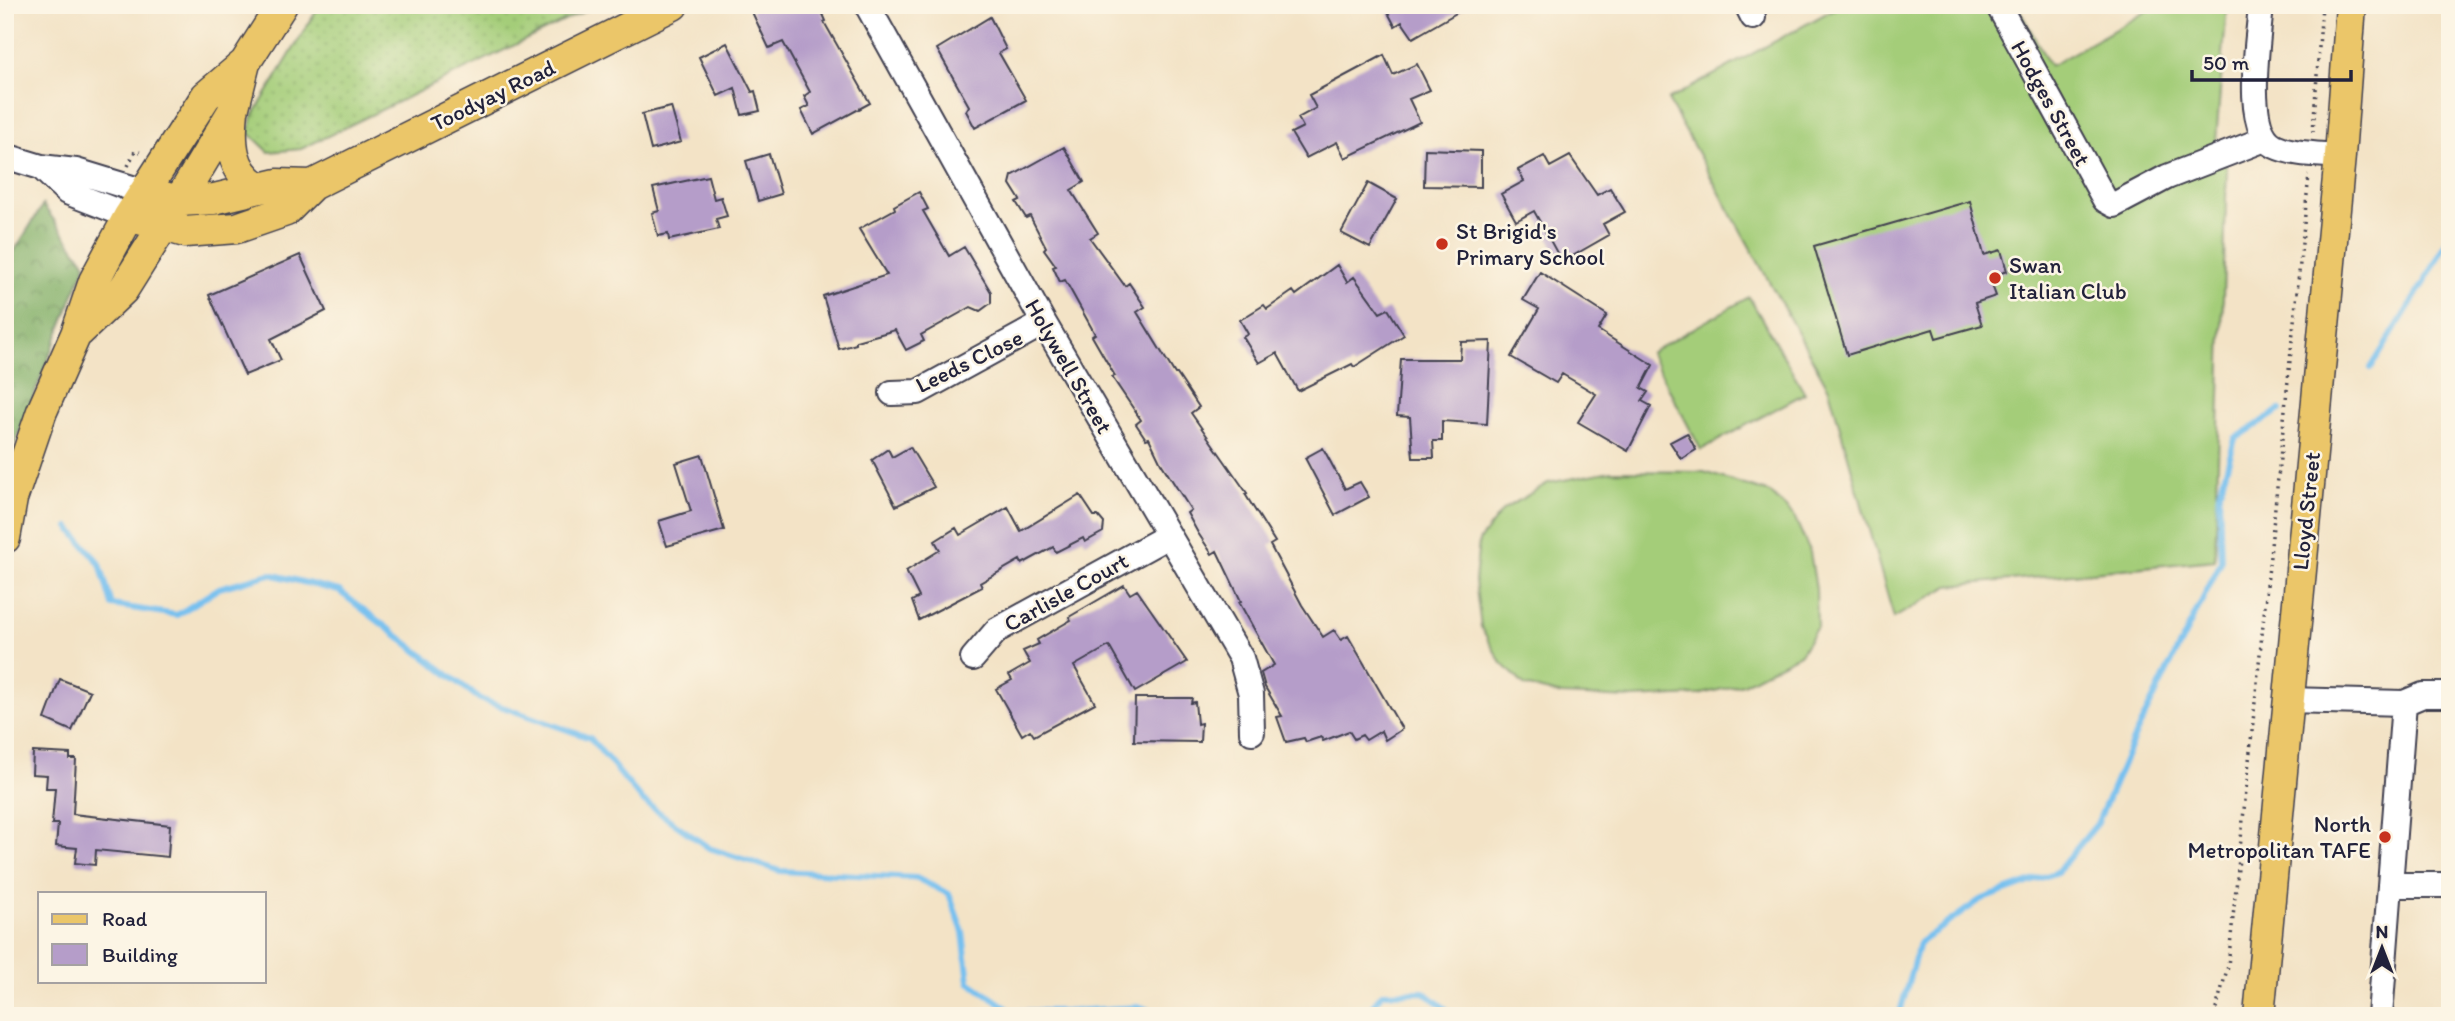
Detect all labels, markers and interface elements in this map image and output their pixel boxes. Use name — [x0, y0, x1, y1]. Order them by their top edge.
street label: Hodges Street — [2005, 35, 2097, 171]
scale bar — [2192, 38, 2352, 82]
text: 50 m — [2203, 50, 2250, 75]
street label: Toodyay Road — [426, 53, 560, 137]
place label: St Brigid's Primary School — [1456, 217, 1605, 271]
marker: St Brigid's Primary School — [1434, 236, 1450, 252]
place label: Swan Italian Club — [2009, 251, 2127, 305]
marker: Swan Italian Club — [1987, 270, 2003, 286]
street label: Holywell Street — [1019, 294, 1119, 439]
street label: Leeds Close — [911, 323, 1027, 399]
street label: Lloyd Street — [2286, 450, 2326, 572]
street label: Carlisle Court — [999, 546, 1133, 638]
place label: North Metropolitan TAFE — [2187, 810, 2371, 864]
marker: North Metropolitan TAFE — [2377, 829, 2393, 845]
legend — [38, 892, 266, 982]
text: Road — [102, 906, 148, 931]
north arrow — [2346, 912, 2416, 982]
text: N — [2376, 920, 2388, 943]
text: Building — [102, 942, 178, 967]

